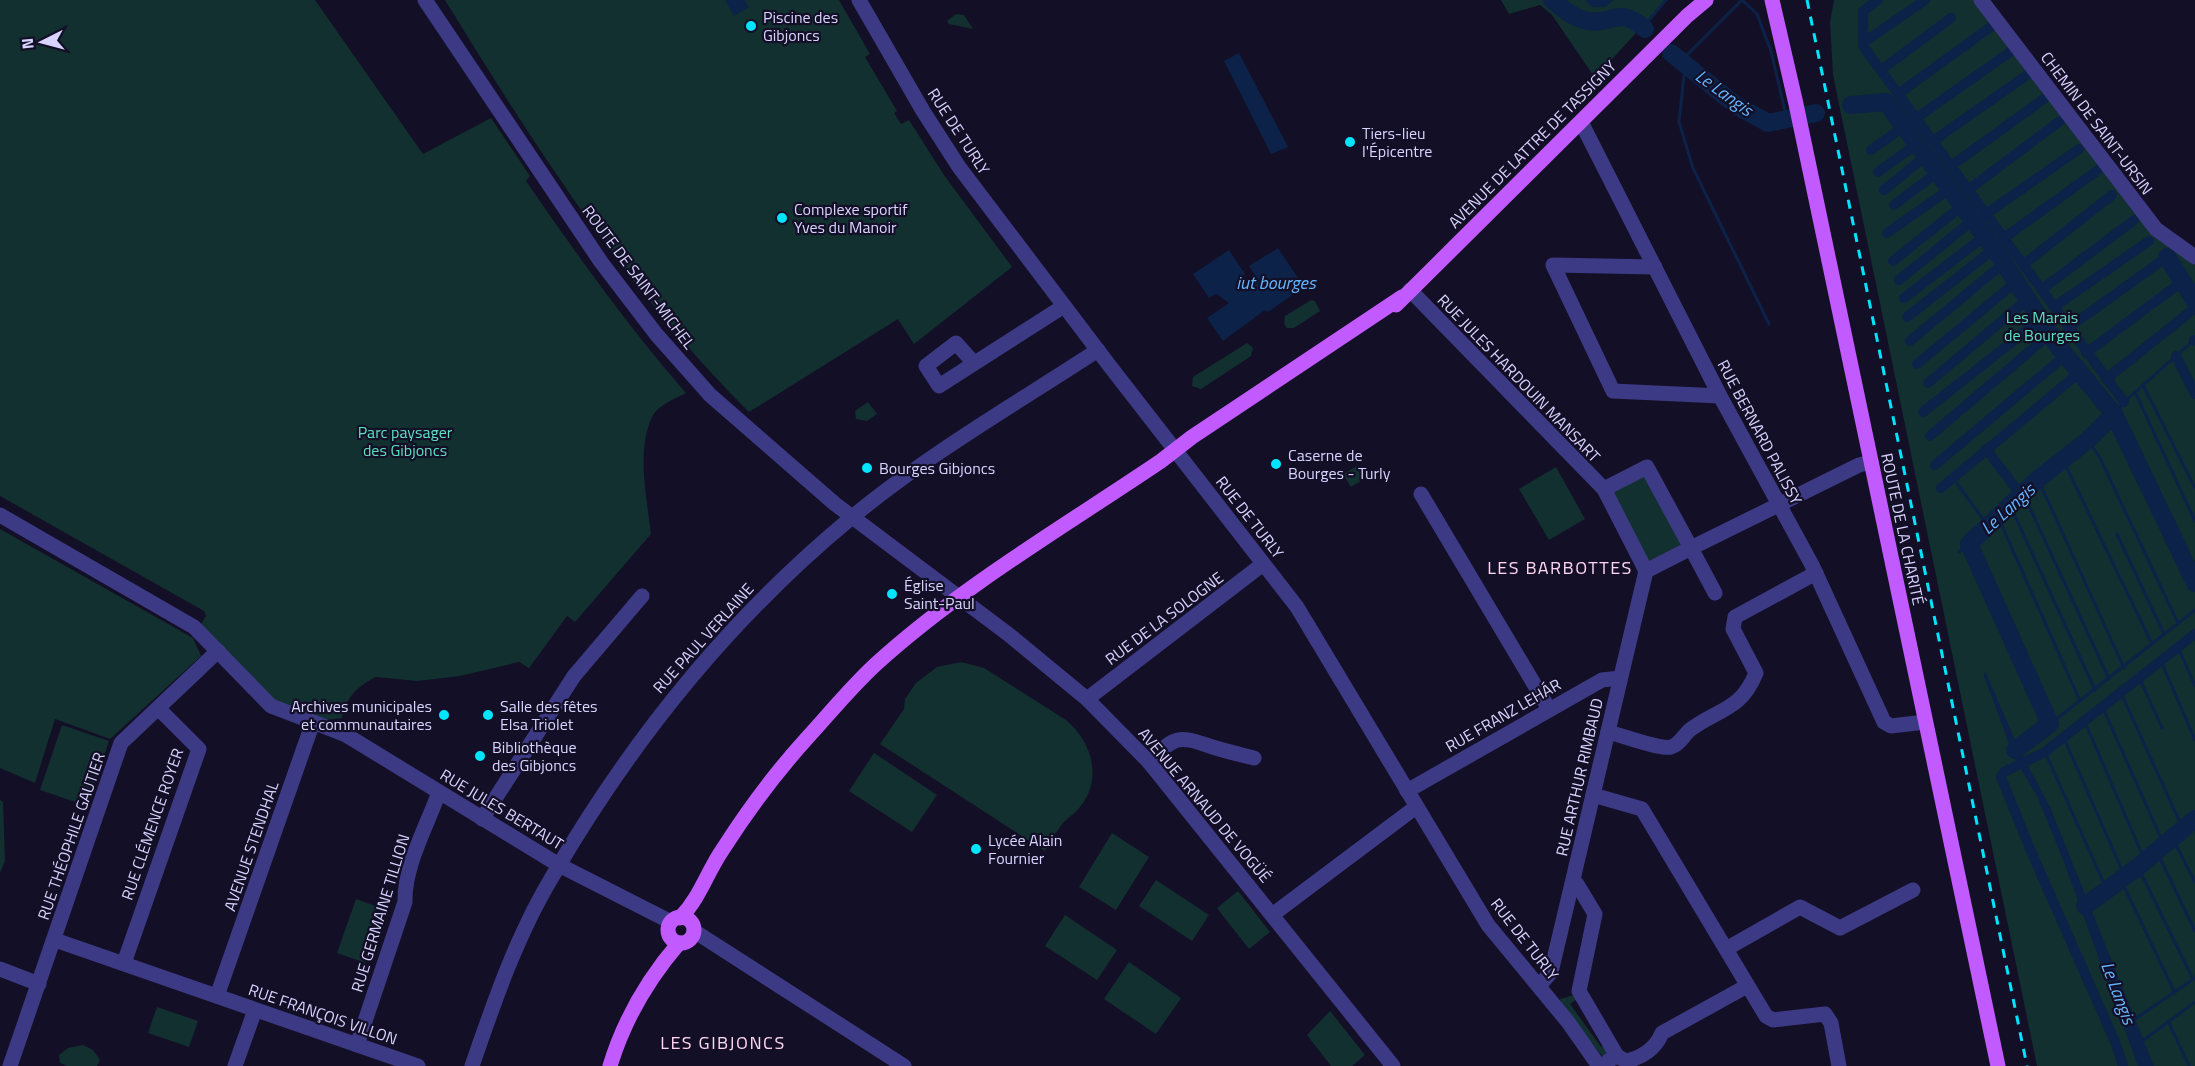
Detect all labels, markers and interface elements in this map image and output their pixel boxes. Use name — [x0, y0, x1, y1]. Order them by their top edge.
place label: Piscine des Gibjoncs — [763, 5, 838, 47]
north arrow — [12, 12, 72, 72]
marker: Piscine des Gibjoncs — [744, 19, 758, 33]
text: N — [15, 37, 40, 50]
street label: CHEMIN DE SAINT-URSIN — [2035, 46, 2159, 200]
street label: AVENUE DE LATTRE DE TASSIGNY — [1442, 54, 1622, 234]
water label: Le Langis — [1690, 62, 1760, 123]
street label: RUE DE TURLY — [922, 83, 996, 179]
place label: Tiers-lieu l'Épicentre — [1362, 121, 1432, 163]
marker: Tiers-lieu l'Épicentre — [1343, 135, 1357, 149]
place label: Complexe sportif Yves du Manoir — [794, 197, 908, 239]
street label: ROUTE DE SAINT-MICHEL — [577, 200, 701, 354]
marker: Complexe sportif Yves du Manoir — [775, 211, 789, 225]
water label: iut bourges — [1236, 269, 1317, 296]
street label: RUE JULES HARDOUIN MANSART — [1432, 288, 1606, 468]
park label: Les Marais de Bourges — [2004, 305, 2080, 347]
street label: RUE BERNARD PALISSY — [1712, 355, 1809, 509]
park label: Parc paysager des Gibjoncs — [358, 420, 453, 462]
place label: Caserne de Bourges - Turly — [1288, 443, 1391, 485]
street label: ROUTE DE LA CHARITÉ — [1875, 451, 1931, 607]
place label: Bourges Gibjoncs — [879, 456, 995, 480]
marker: Caserne de Bourges - Turly — [1269, 457, 1283, 471]
marker: Bourges Gibjoncs — [860, 461, 874, 475]
street label: RUE DE TURLY — [1210, 471, 1290, 564]
water label: Le Langis — [1974, 476, 2042, 541]
district label: LES BARBOTTES — [1487, 554, 1633, 581]
street label: RUE DE LA SOLOGNE — [1100, 565, 1228, 670]
place label: Église Saint-Paul — [904, 573, 975, 615]
street label: RUE PAUL VERLAINE — [647, 577, 759, 699]
marker: Église Saint-Paul — [885, 587, 899, 601]
street label: RUE FRANZ LEHÁR — [1441, 672, 1565, 758]
place label: Archives municipales et communautaires — [291, 694, 432, 736]
place label: Salle des fêtes Elsa Triolet — [500, 694, 598, 736]
street label: RUE ARTHUR RIMBAUD — [1549, 696, 1609, 858]
marker: Archives municipales et communautaires — [437, 708, 451, 722]
marker: Salle des fêtes Elsa Triolet — [481, 708, 495, 722]
street label: AVENUE ARNAUD DE VOGÜÉ — [1133, 722, 1277, 888]
place label: Bibliothèque des Gibjoncs — [492, 735, 577, 777]
street label: RUE CLÉMENCE ROYER — [115, 745, 189, 903]
street label: RUE THÉOPHILE GAUTIER — [31, 749, 111, 923]
marker: Bibliothèque des Gibjoncs — [473, 749, 487, 763]
street label: RUE JULES BERTAUT — [436, 763, 569, 856]
street label: AVENUE STENDHAL — [218, 778, 285, 914]
place label: Lycée Alain Fournier — [988, 828, 1062, 870]
street label: RUE GERMAINE TILLION — [345, 831, 415, 995]
marker: Lycée Alain Fournier — [969, 842, 983, 856]
street label: RUE DE TURLY — [1485, 893, 1565, 986]
water label: Le Langis — [2094, 958, 2143, 1029]
street label: RUE FRANÇOIS VILLON — [245, 977, 401, 1051]
district label: LES GIBJONCS — [660, 1029, 786, 1056]

